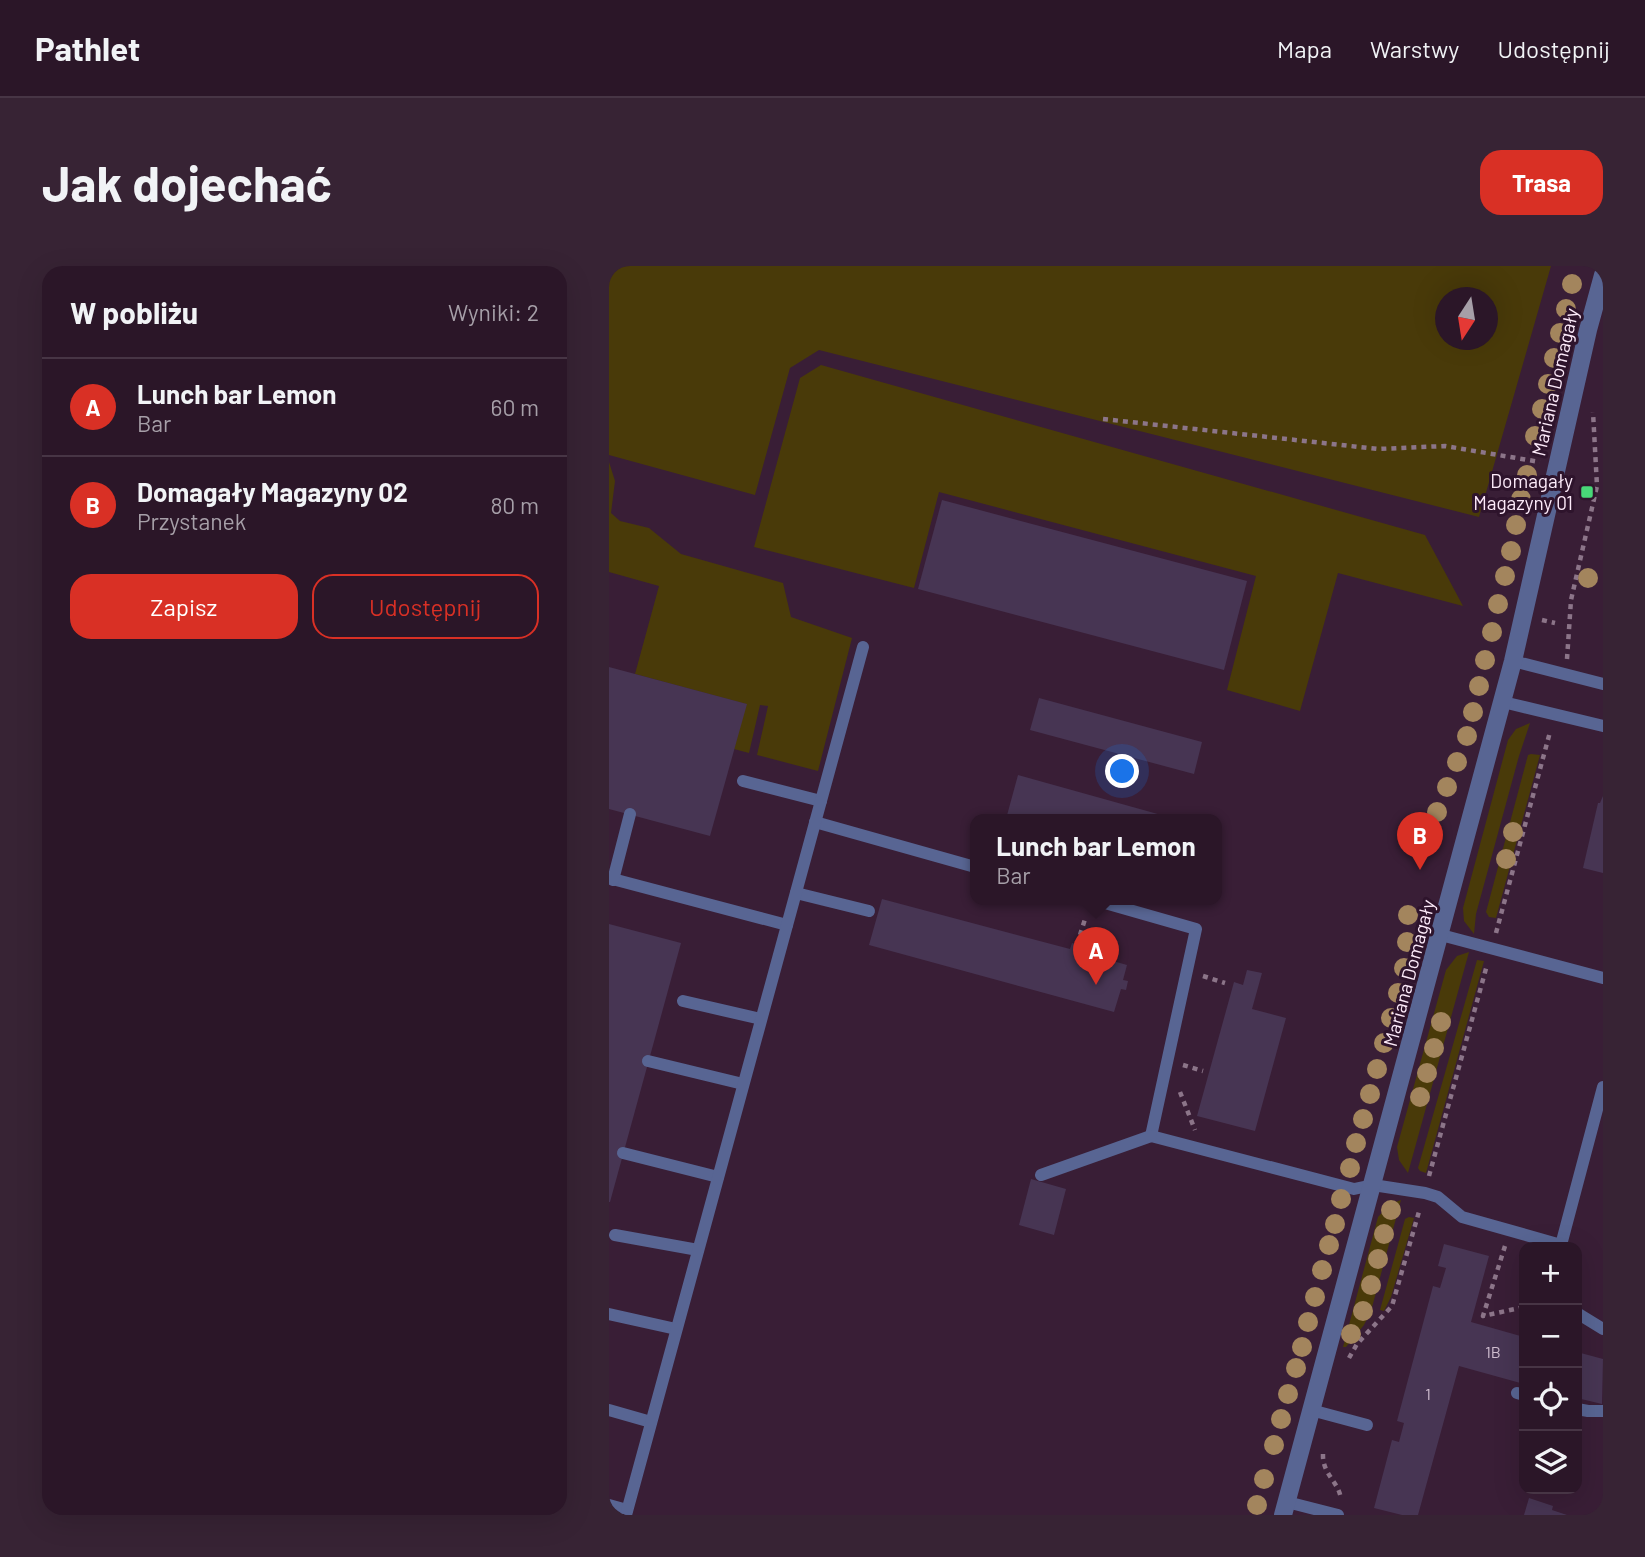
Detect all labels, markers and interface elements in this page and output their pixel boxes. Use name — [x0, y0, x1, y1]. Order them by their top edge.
text: Pathlet — [35, 28, 140, 68]
text: Mapa — [1277, 34, 1332, 63]
text: Warstwy — [1370, 34, 1459, 63]
text: Udostępnij — [1497, 34, 1610, 63]
button: Trasa — [1480, 150, 1603, 215]
text: Jak dojechać — [42, 153, 332, 212]
north arrow — [1435, 287, 1498, 350]
text: W pobliżu — [70, 294, 198, 330]
text: Wyniki: 2 — [448, 298, 539, 326]
street label: Mariana Domagały — [1526, 305, 1583, 458]
text: Lunch bar Lemon — [137, 378, 337, 409]
text: A — [85, 393, 101, 421]
text: 60 m — [491, 393, 539, 421]
text: Bar — [137, 409, 171, 437]
place label: Domagały Magazyny 01 — [1473, 469, 1573, 514]
text: Domagały Magazyny 02 — [137, 476, 408, 507]
marker: Domagały Magazyny 01 — [1579, 484, 1595, 500]
text: B — [86, 491, 100, 519]
text: 80 m — [490, 491, 539, 519]
text: Przystanek — [137, 507, 246, 535]
button: Zapisz — [70, 574, 298, 639]
button: Udostępnij — [312, 574, 539, 639]
your location — [1105, 754, 1139, 788]
pin: B — [1397, 812, 1443, 870]
popup — [970, 814, 1222, 905]
text: Lunch bar Lemon — [996, 830, 1196, 861]
text: Bar — [996, 861, 1031, 889]
street label: Mariana Domagały — [1378, 897, 1439, 1049]
pin: A — [1073, 927, 1119, 985]
map controls — [1519, 1242, 1582, 1494]
button: + — [1519, 1242, 1582, 1305]
button: − — [1519, 1305, 1582, 1368]
house number: 1B — [1485, 1342, 1501, 1361]
button: locate — [1519, 1368, 1582, 1431]
house number: 1 — [1425, 1384, 1431, 1403]
button: layers — [1519, 1431, 1582, 1494]

